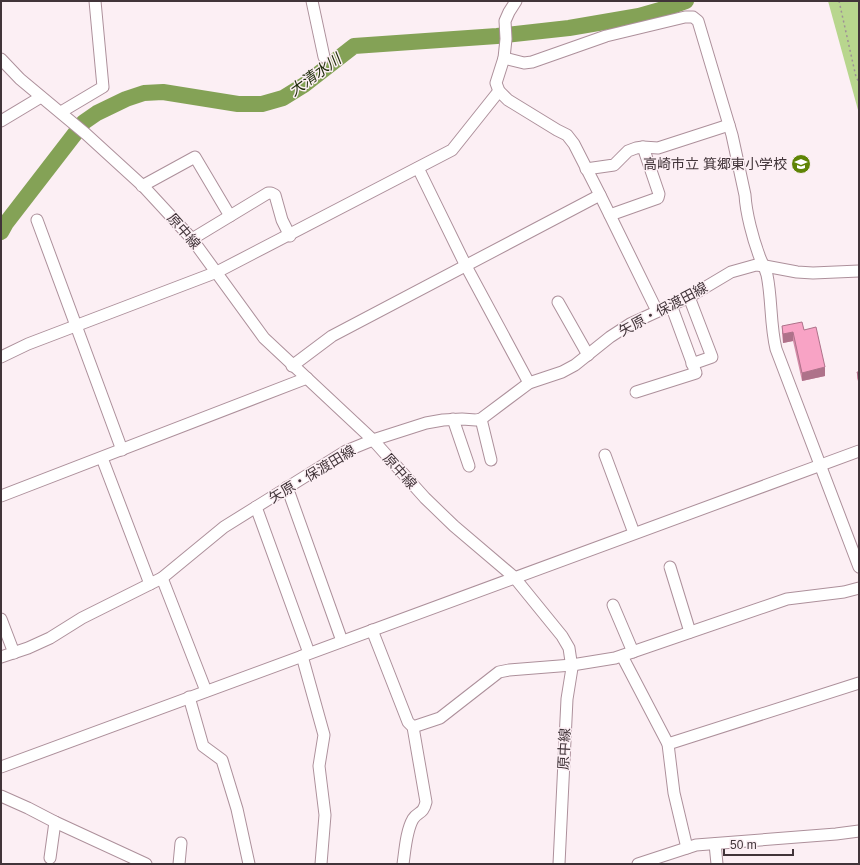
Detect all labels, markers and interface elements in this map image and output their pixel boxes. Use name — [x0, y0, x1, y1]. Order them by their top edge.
water label: 大清水川 — [285, 49, 346, 99]
school or university icon: 高崎市立 箕郷東小学校 — [790, 153, 812, 175]
place label: 高崎市立 箕郷東小学校 — [643, 156, 787, 172]
street label: 原中線 — [164, 210, 204, 252]
street label: 矢原・保渡田線 — [616, 279, 710, 339]
street label: 矢原・保渡田線 — [266, 442, 358, 506]
street label: 原中線 — [380, 450, 420, 492]
street label: 原中線 — [555, 728, 573, 770]
scale bar — [724, 831, 793, 857]
text: 50 m — [730, 838, 757, 852]

